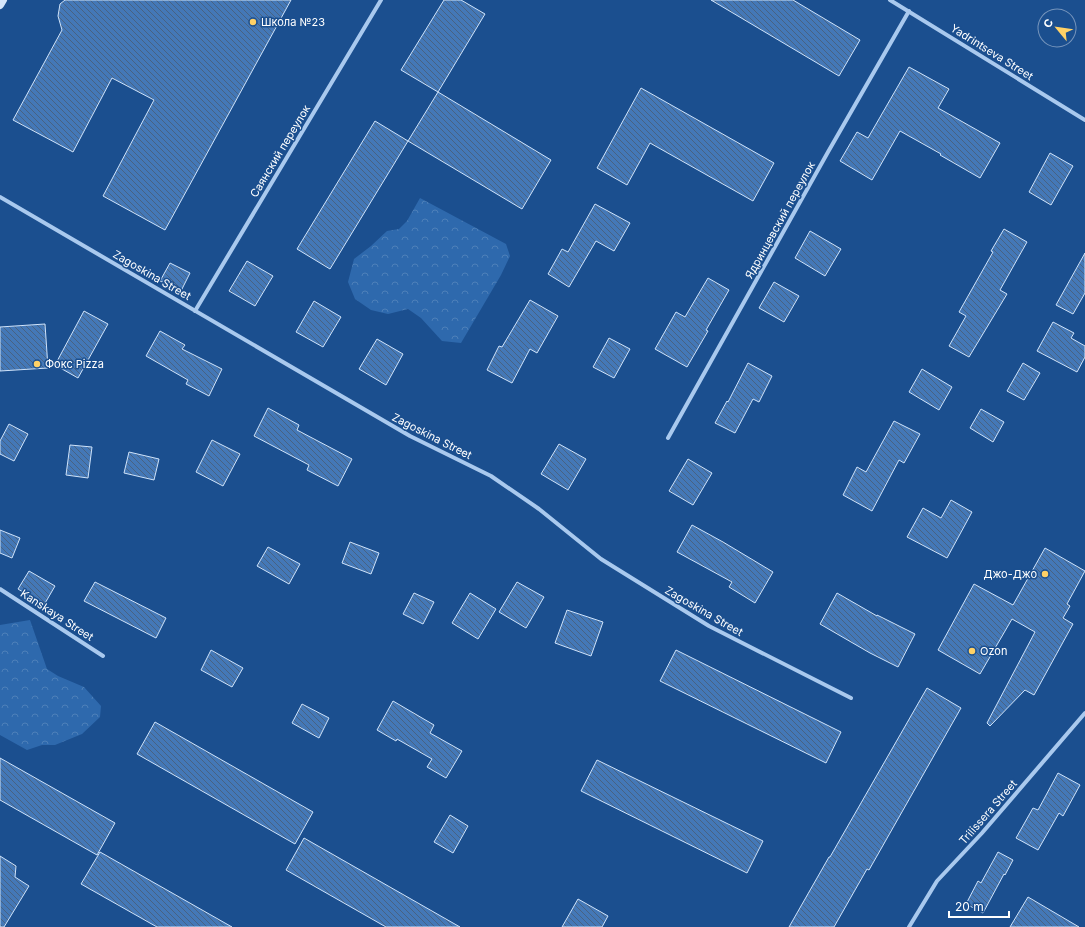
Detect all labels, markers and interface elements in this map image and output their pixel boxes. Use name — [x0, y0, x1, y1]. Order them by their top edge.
north arrow — [1037, 8, 1077, 48]
place label: Школа №23 — [261, 15, 325, 29]
text: С — [1040, 16, 1056, 30]
marker: Школа №23 — [248, 17, 258, 27]
street label: Yadrintseva Street — [948, 21, 1036, 83]
street label: Саянский переулок — [247, 102, 313, 200]
street label: Ядринцевский переулок — [742, 159, 818, 281]
street label: Zagoskina Street — [110, 247, 194, 303]
place label: Фокс Pizza — [45, 357, 104, 371]
marker: Фокс Pizza — [32, 359, 42, 369]
street label: Zagoskina Street — [390, 410, 475, 462]
place label: Джо-Джо — [983, 567, 1037, 581]
marker: Джо-Джо — [1040, 569, 1050, 579]
street label: Zagoskina Street — [662, 583, 746, 639]
street label: Kanskaya Street — [18, 586, 97, 644]
place label: Ozon — [980, 644, 1007, 658]
marker: Ozon — [967, 646, 977, 656]
street label: Trilissera Street — [956, 776, 1020, 847]
scale bar — [949, 893, 1009, 919]
text: 20 m — [955, 899, 984, 914]

